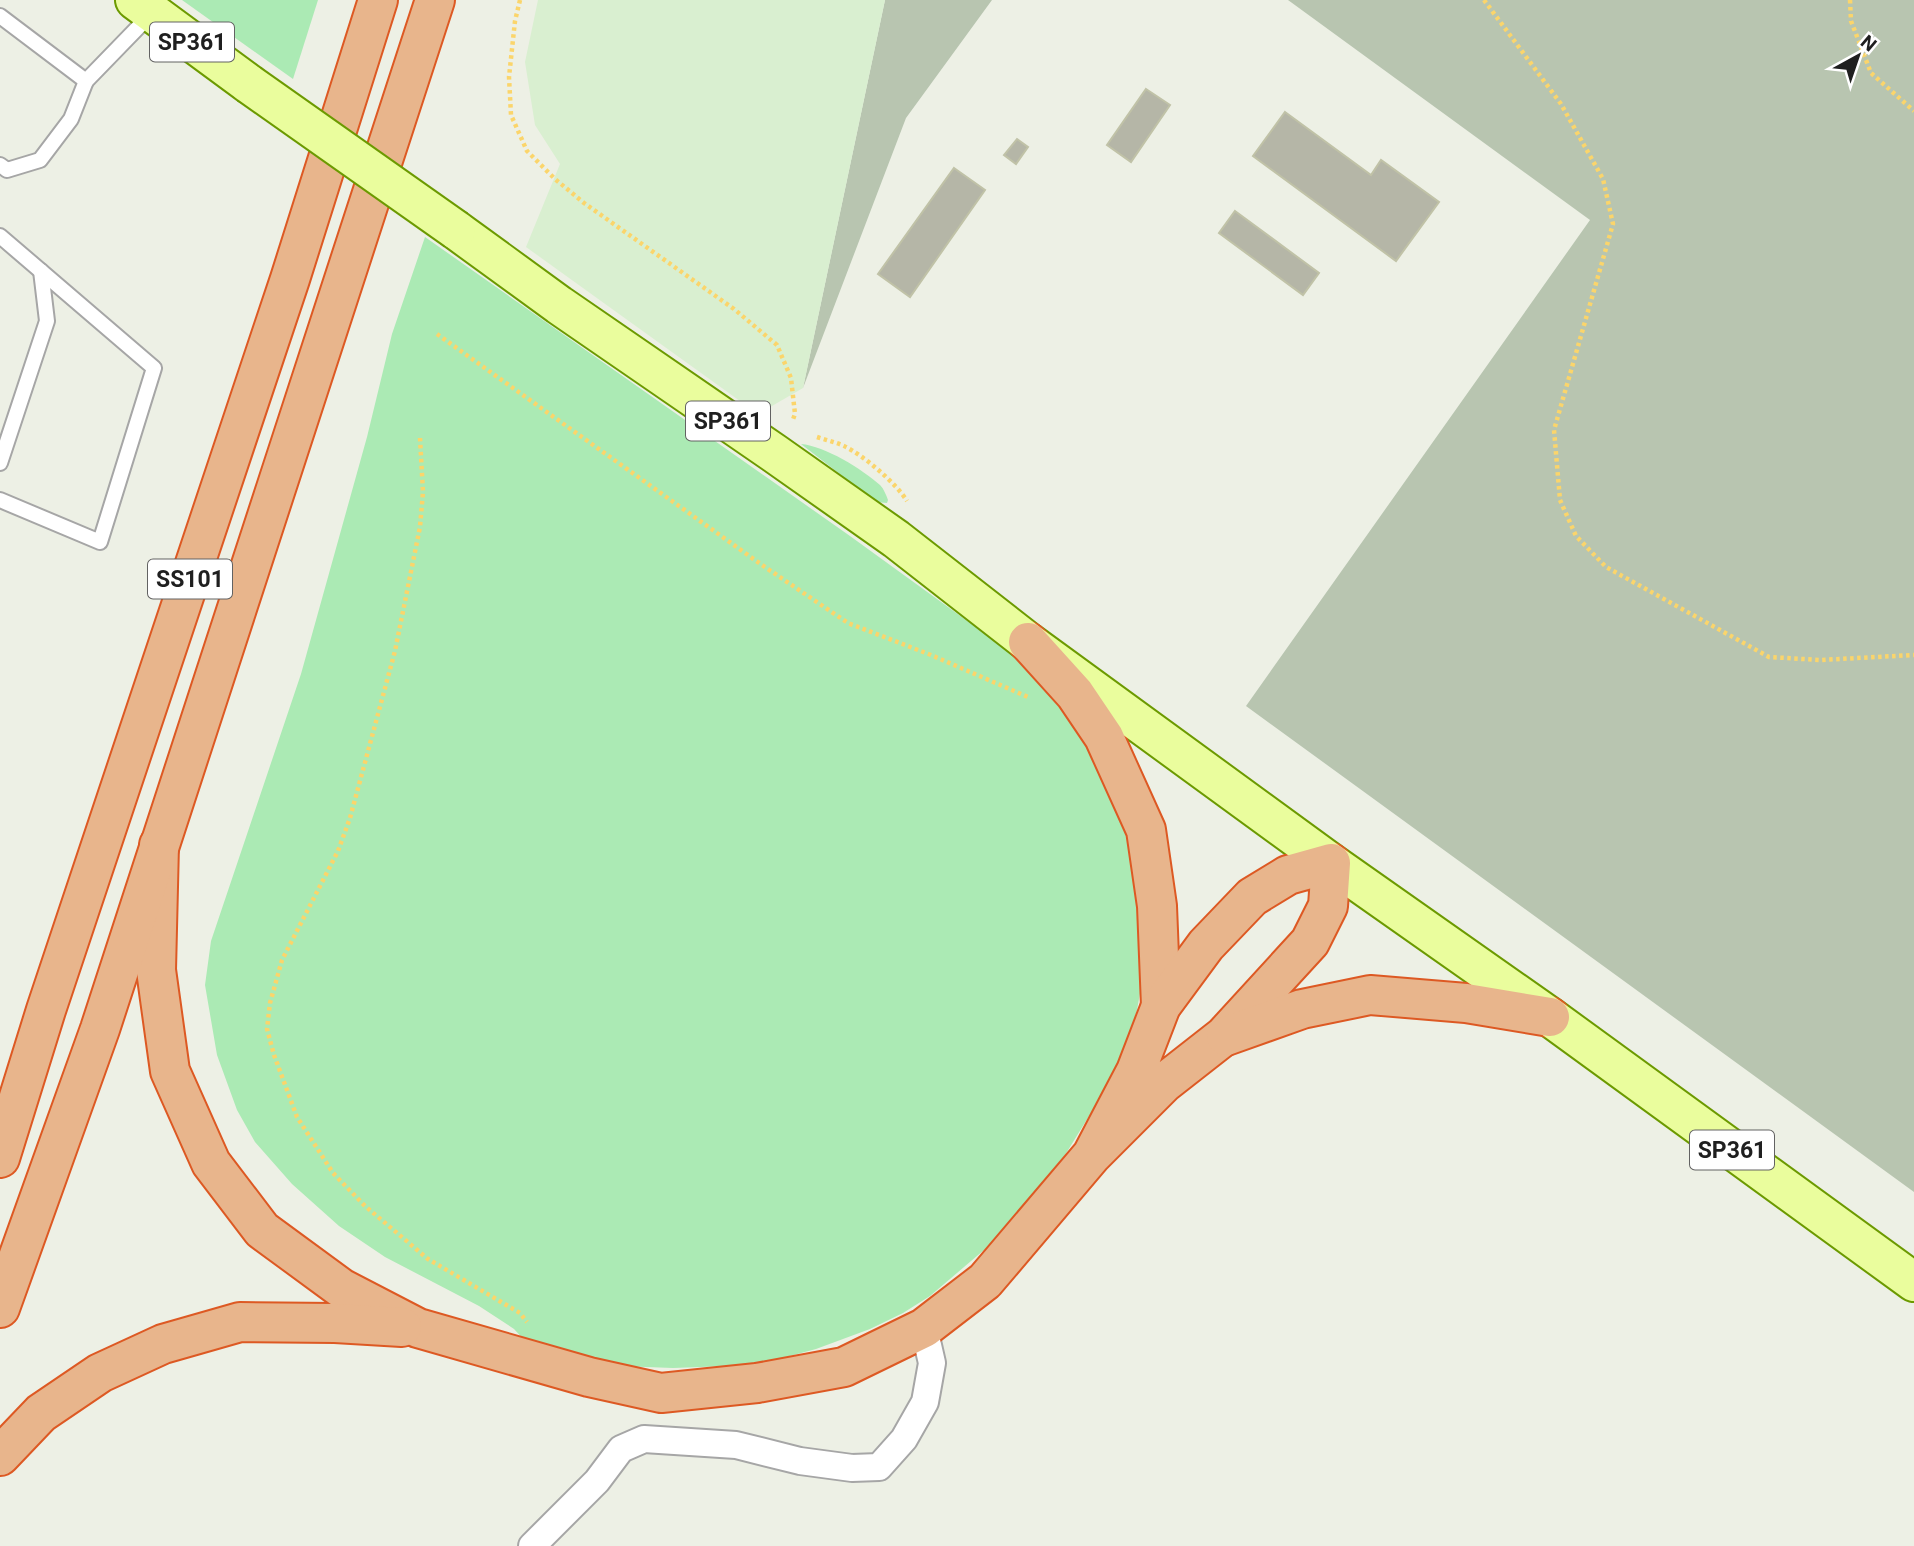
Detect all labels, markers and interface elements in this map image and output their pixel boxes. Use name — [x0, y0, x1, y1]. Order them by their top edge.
north arrow — [1823, 21, 1893, 91]
road number: SP361 — [150, 22, 234, 61]
text: N — [1856, 30, 1881, 56]
road number: SP361 — [686, 402, 770, 440]
road number: SS101 — [148, 559, 232, 598]
road number: SP361 — [1690, 1130, 1774, 1170]

